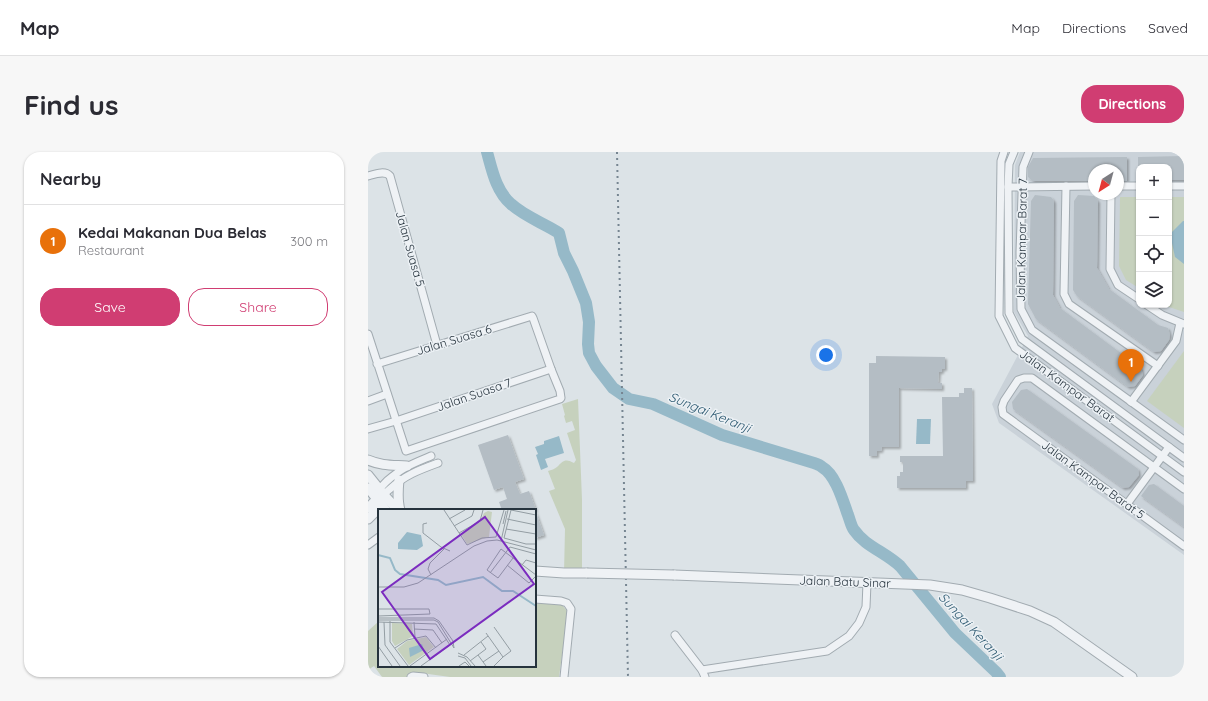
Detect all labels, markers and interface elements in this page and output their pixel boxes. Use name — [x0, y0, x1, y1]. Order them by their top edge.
text: Map — [20, 16, 59, 40]
text: Map — [1011, 19, 1040, 37]
text: Directions — [1062, 19, 1126, 37]
text: Saved — [1148, 19, 1188, 37]
button: Directions — [1081, 85, 1184, 123]
text: Find us — [24, 87, 118, 122]
north arrow — [1088, 164, 1124, 200]
map controls — [1136, 164, 1172, 308]
button: + — [1136, 164, 1172, 200]
text: Nearby — [40, 168, 101, 189]
street label: Jalan Kampar Barat 7 — [1013, 178, 1030, 302]
button: − — [1136, 200, 1172, 236]
street label: Jalan Suasa 5 — [393, 209, 428, 288]
text: Kedai Makanan Dua Belas — [78, 223, 267, 242]
text: 1 — [50, 233, 56, 249]
text: 300 m — [290, 233, 328, 249]
button: locate — [1136, 236, 1172, 272]
text: Restaurant — [78, 242, 144, 258]
button: layers — [1136, 272, 1172, 308]
button: Save — [40, 288, 180, 326]
button: Share — [188, 288, 328, 326]
street label: Jalan Suasa 6 — [414, 321, 494, 358]
your location — [816, 345, 836, 365]
street label: Jalan Kampar Barat — [1017, 346, 1118, 425]
pin: 1 — [1118, 349, 1144, 382]
street label: Jalan Suasa 7 — [435, 375, 513, 414]
water label: Sungai Keranji — [667, 388, 755, 437]
street label: Jalan Kampar Barat 5 — [1039, 437, 1148, 522]
inset map — [378, 509, 536, 667]
street label: Jalan Batu Sinar — [799, 572, 892, 591]
water label: Sungai Keranji — [936, 589, 1008, 665]

